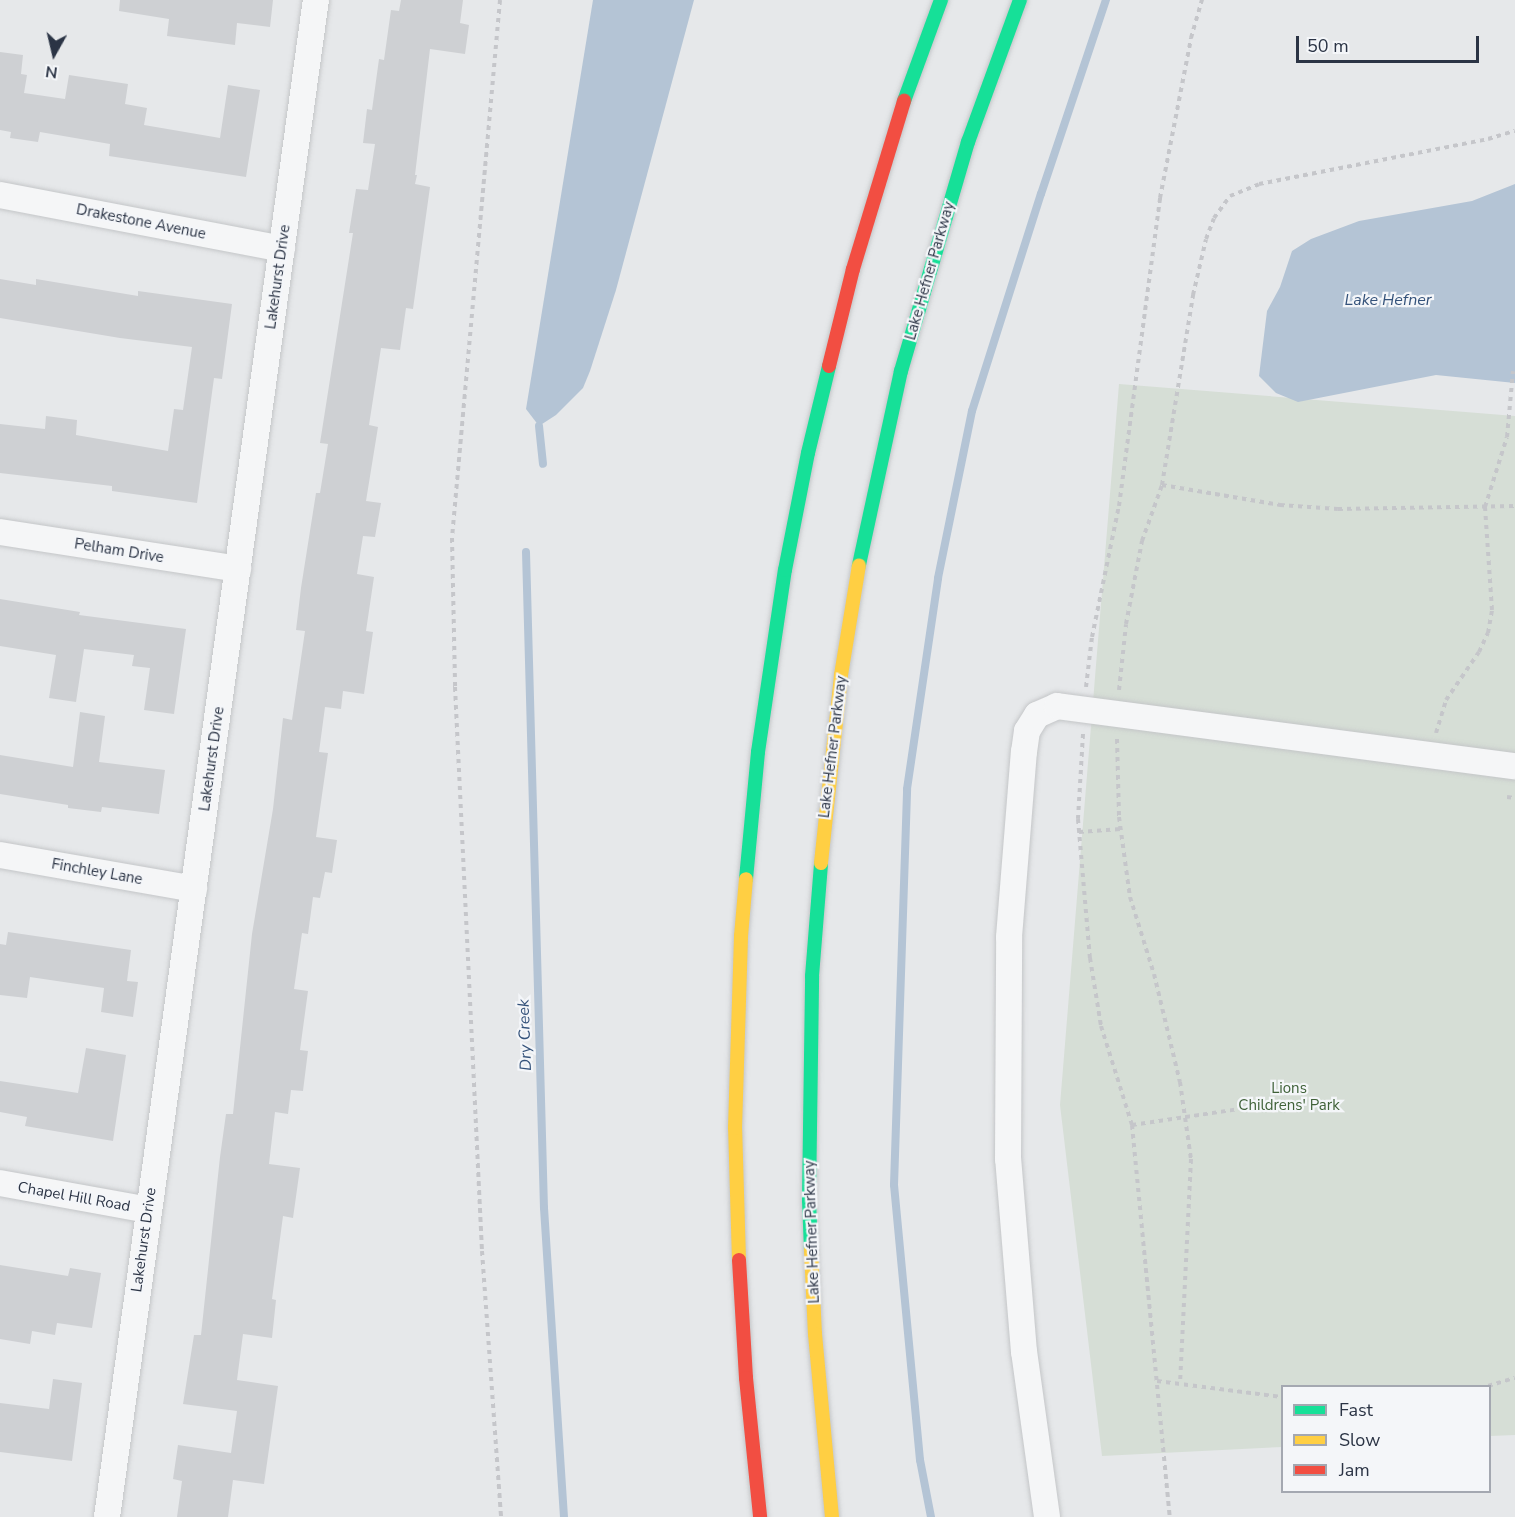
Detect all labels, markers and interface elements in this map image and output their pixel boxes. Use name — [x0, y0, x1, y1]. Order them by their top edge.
north arrow — [24, 24, 84, 84]
scale bar — [1299, 24, 1482, 62]
text: 50 m — [1307, 34, 1349, 58]
text: N — [44, 60, 59, 84]
street label: Lake Hefner Parkway — [902, 200, 958, 342]
street label: Drakestone Avenue — [75, 201, 207, 243]
street label: Lakehurst Drive — [262, 224, 294, 330]
water label: Lake Hefner — [1345, 290, 1431, 310]
street label: Pelham Drive — [73, 535, 165, 567]
street label: Lake Hefner Parkway — [815, 675, 851, 819]
street label: Lakehurst Drive — [196, 706, 228, 812]
street label: Finchley Lane — [50, 855, 144, 889]
water label: Dry Creek — [514, 999, 536, 1071]
park label: Lions Childrens' Park — [1238, 1079, 1340, 1114]
street label: Lake Hefner Parkway — [801, 1160, 823, 1304]
street label: Chapel Hill Road — [16, 1178, 132, 1216]
street label: Lakehurst Drive — [128, 1187, 160, 1293]
legend — [1281, 1385, 1491, 1493]
text: Fast — [1339, 1398, 1373, 1422]
text: Slow — [1339, 1428, 1380, 1452]
text: Jam — [1339, 1458, 1370, 1482]

